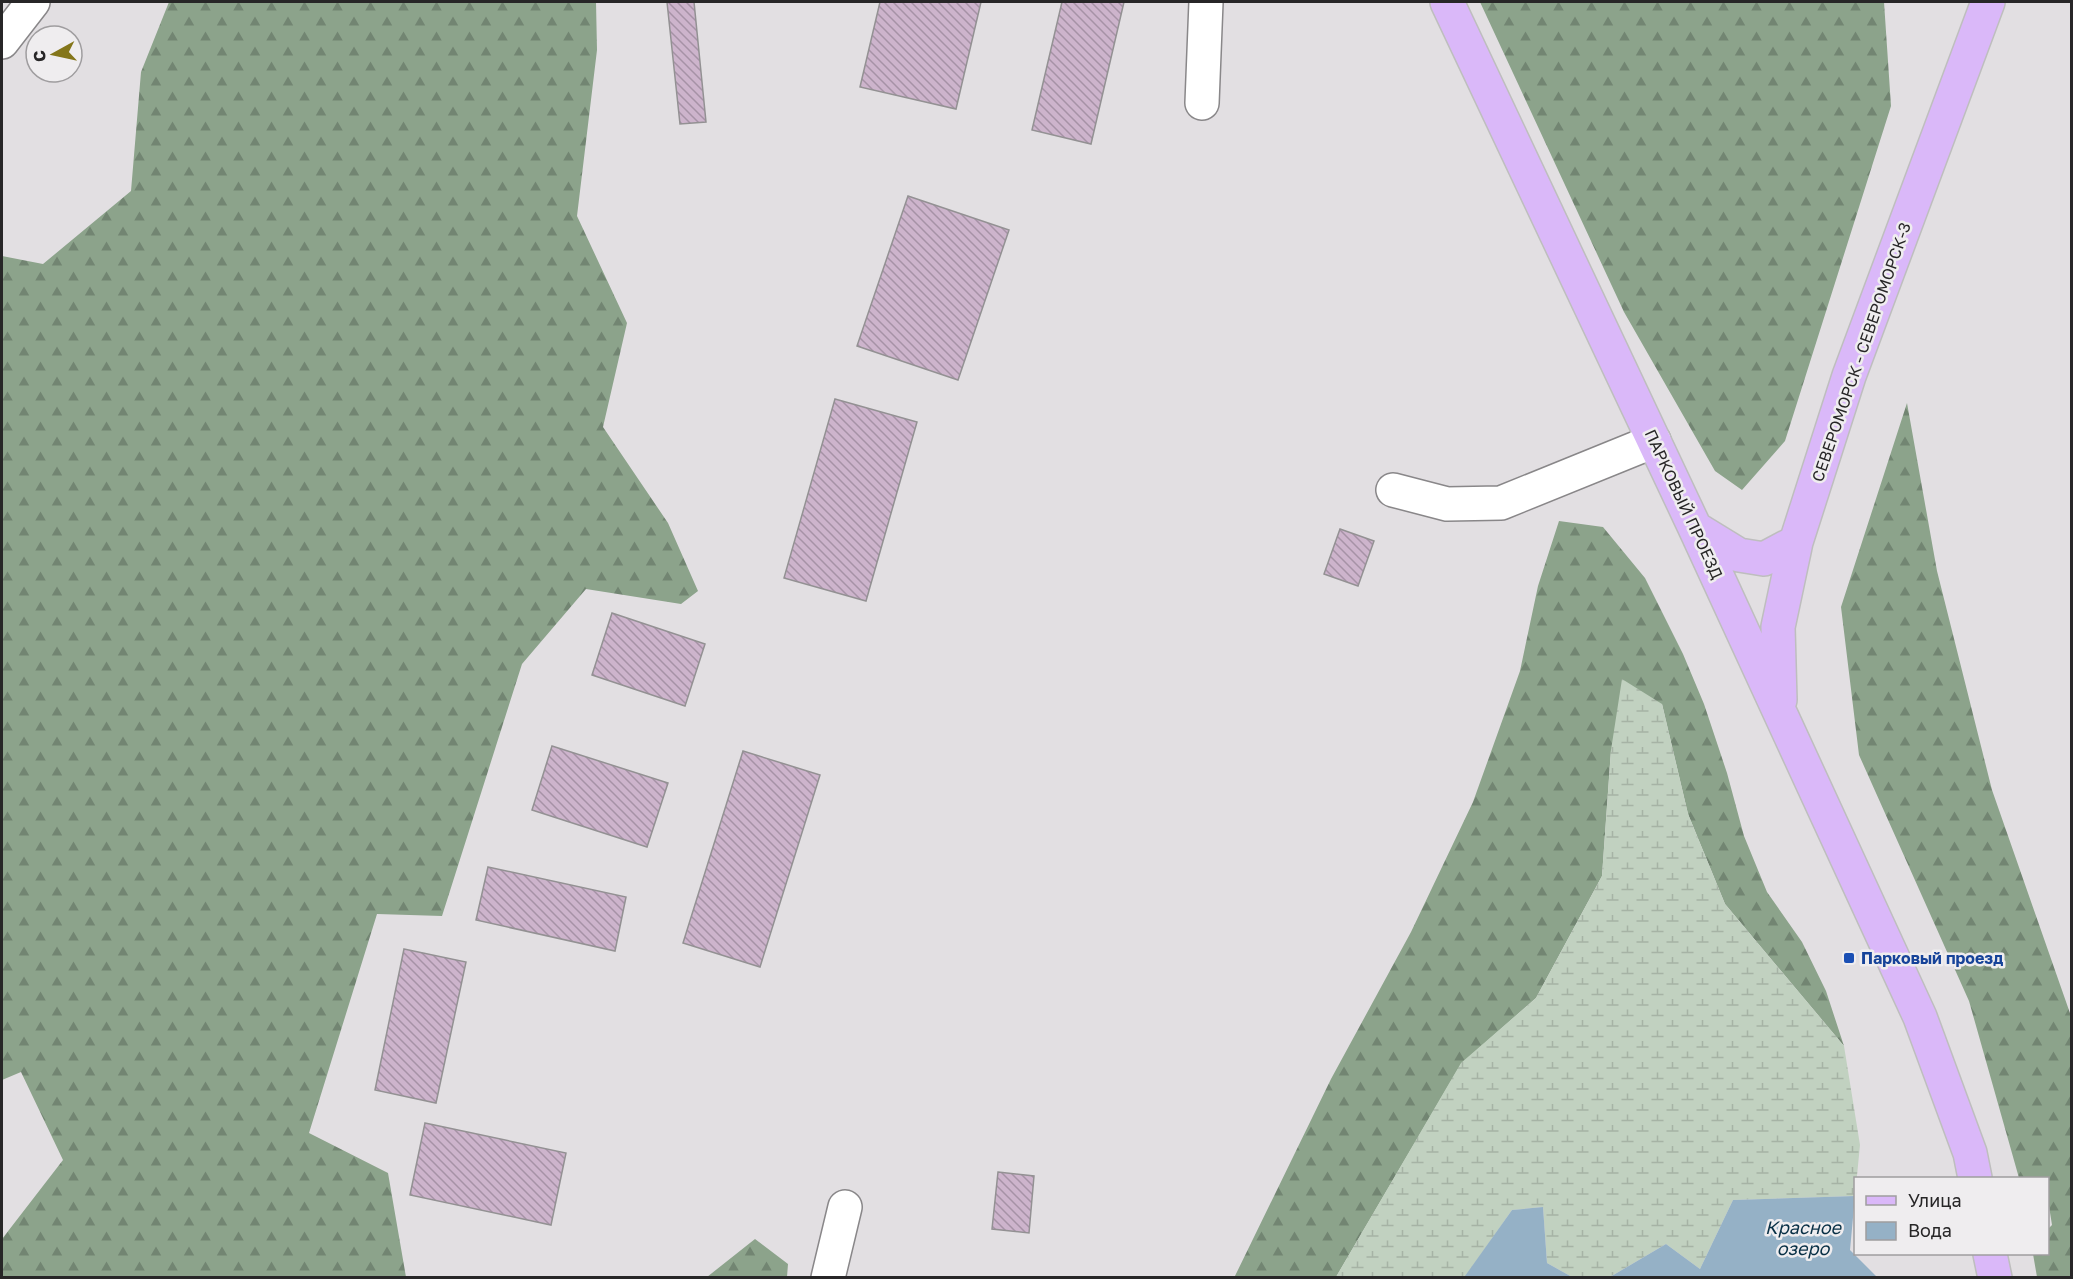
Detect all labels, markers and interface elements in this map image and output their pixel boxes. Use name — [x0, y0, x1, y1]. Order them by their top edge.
north arrow — [24, 24, 84, 84]
text: С — [28, 49, 50, 63]
street label: СЕВЕРОМОРСК - СЕВЕРОМОРСК-3 — [1807, 220, 1915, 484]
street label: ПАРКОВЫЙ ПРОЕЗД — [1641, 426, 1728, 582]
place label: Парковый проезд — [1861, 948, 2003, 968]
marker: Парковый проезд — [1842, 951, 1856, 965]
legend — [1854, 1177, 2049, 1255]
text: Улица — [1908, 1189, 1962, 1211]
water label: Красное озеро — [1765, 1216, 1842, 1259]
text: Вода — [1908, 1219, 1952, 1241]

